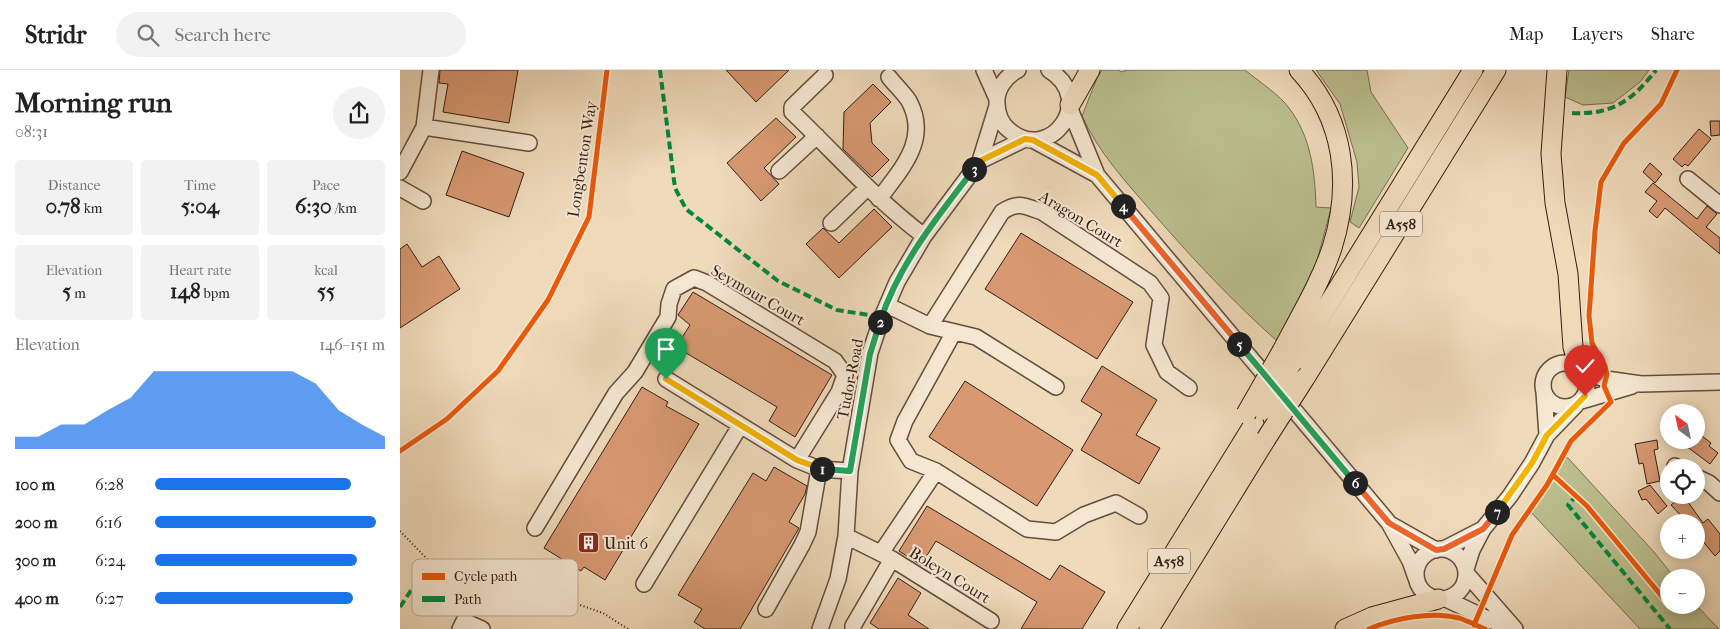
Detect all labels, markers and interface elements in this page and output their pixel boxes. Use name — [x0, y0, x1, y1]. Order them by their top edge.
search box — [116, 12, 466, 57]
text: Stridr — [25, 21, 86, 49]
icon: search — [134, 21, 162, 49]
text: Search here — [174, 24, 271, 46]
text: Map — [1509, 24, 1543, 45]
text: Layers — [1571, 24, 1623, 45]
text: Share — [1651, 24, 1695, 45]
text: Morning run — [15, 86, 172, 119]
button: share — [333, 87, 385, 139]
street label: Longbenton Way — [563, 99, 601, 219]
text: 08:31 — [15, 122, 48, 141]
pin: 3 — [962, 156, 986, 182]
text: 3 — [972, 161, 977, 178]
text: Distance — [48, 177, 100, 194]
text: Time — [184, 177, 216, 194]
text: Pace — [312, 177, 340, 194]
street label: Aragon Court — [1035, 186, 1127, 252]
text: 0.78 — [46, 194, 81, 218]
text: 5:04 — [181, 194, 219, 218]
text: 6:30 — [295, 194, 332, 218]
pin: 4 — [1110, 194, 1136, 218]
text: 4 — [1119, 198, 1128, 215]
text: km — [81, 200, 103, 217]
text: /km — [332, 200, 357, 217]
road number: A558 — [1380, 212, 1422, 236]
street label: Seymour Court — [708, 260, 809, 330]
text: Elevation — [46, 262, 102, 279]
text: Heart rate — [169, 262, 231, 279]
text: kcal — [314, 262, 338, 279]
text: 5 — [62, 279, 71, 303]
text: 148 — [170, 279, 200, 303]
text: 55 — [317, 279, 335, 303]
text: m — [71, 285, 86, 302]
text: bpm — [200, 285, 230, 302]
pin: 2 — [868, 310, 892, 334]
text: 2 — [877, 314, 884, 331]
pin — [645, 328, 687, 379]
pin: 5 — [1226, 332, 1252, 356]
text: Elevation — [15, 335, 80, 354]
text: 146–151 m — [319, 335, 385, 354]
icon: arrive — [652, 335, 680, 363]
text: 5 — [1236, 336, 1243, 353]
street label: Tudor Road — [833, 337, 867, 421]
pin — [1564, 345, 1606, 396]
icon: check — [1571, 352, 1599, 380]
north arrow — [1660, 404, 1705, 449]
map controls — [1660, 404, 1705, 614]
pin: 1 — [810, 456, 834, 482]
button: locate — [1660, 459, 1705, 504]
text: 1 — [820, 461, 825, 478]
pin: 6 — [1342, 470, 1368, 496]
text: 100 m — [15, 475, 55, 494]
text: 6:28 — [95, 475, 124, 494]
text: 6 — [1352, 475, 1359, 492]
pin: 7 — [1484, 500, 1510, 524]
text: 7 — [1494, 504, 1501, 521]
text: 200 m — [15, 513, 58, 532]
text: 6:16 — [95, 513, 122, 532]
button: + — [1660, 514, 1705, 559]
building icon: Unit 6 — [576, 531, 600, 555]
place label: Unit 6 — [604, 534, 648, 553]
street label: Boleyn Court — [906, 543, 994, 608]
road number: A558 — [1148, 548, 1190, 574]
text: 300 m — [15, 551, 56, 570]
text: 6:24 — [95, 551, 125, 570]
legend — [412, 559, 578, 616]
text: Cycle path — [454, 568, 518, 585]
button: − — [1660, 569, 1705, 614]
text: 400 m — [15, 589, 59, 608]
text: 6:27 — [95, 589, 123, 608]
text: Path — [454, 591, 482, 608]

